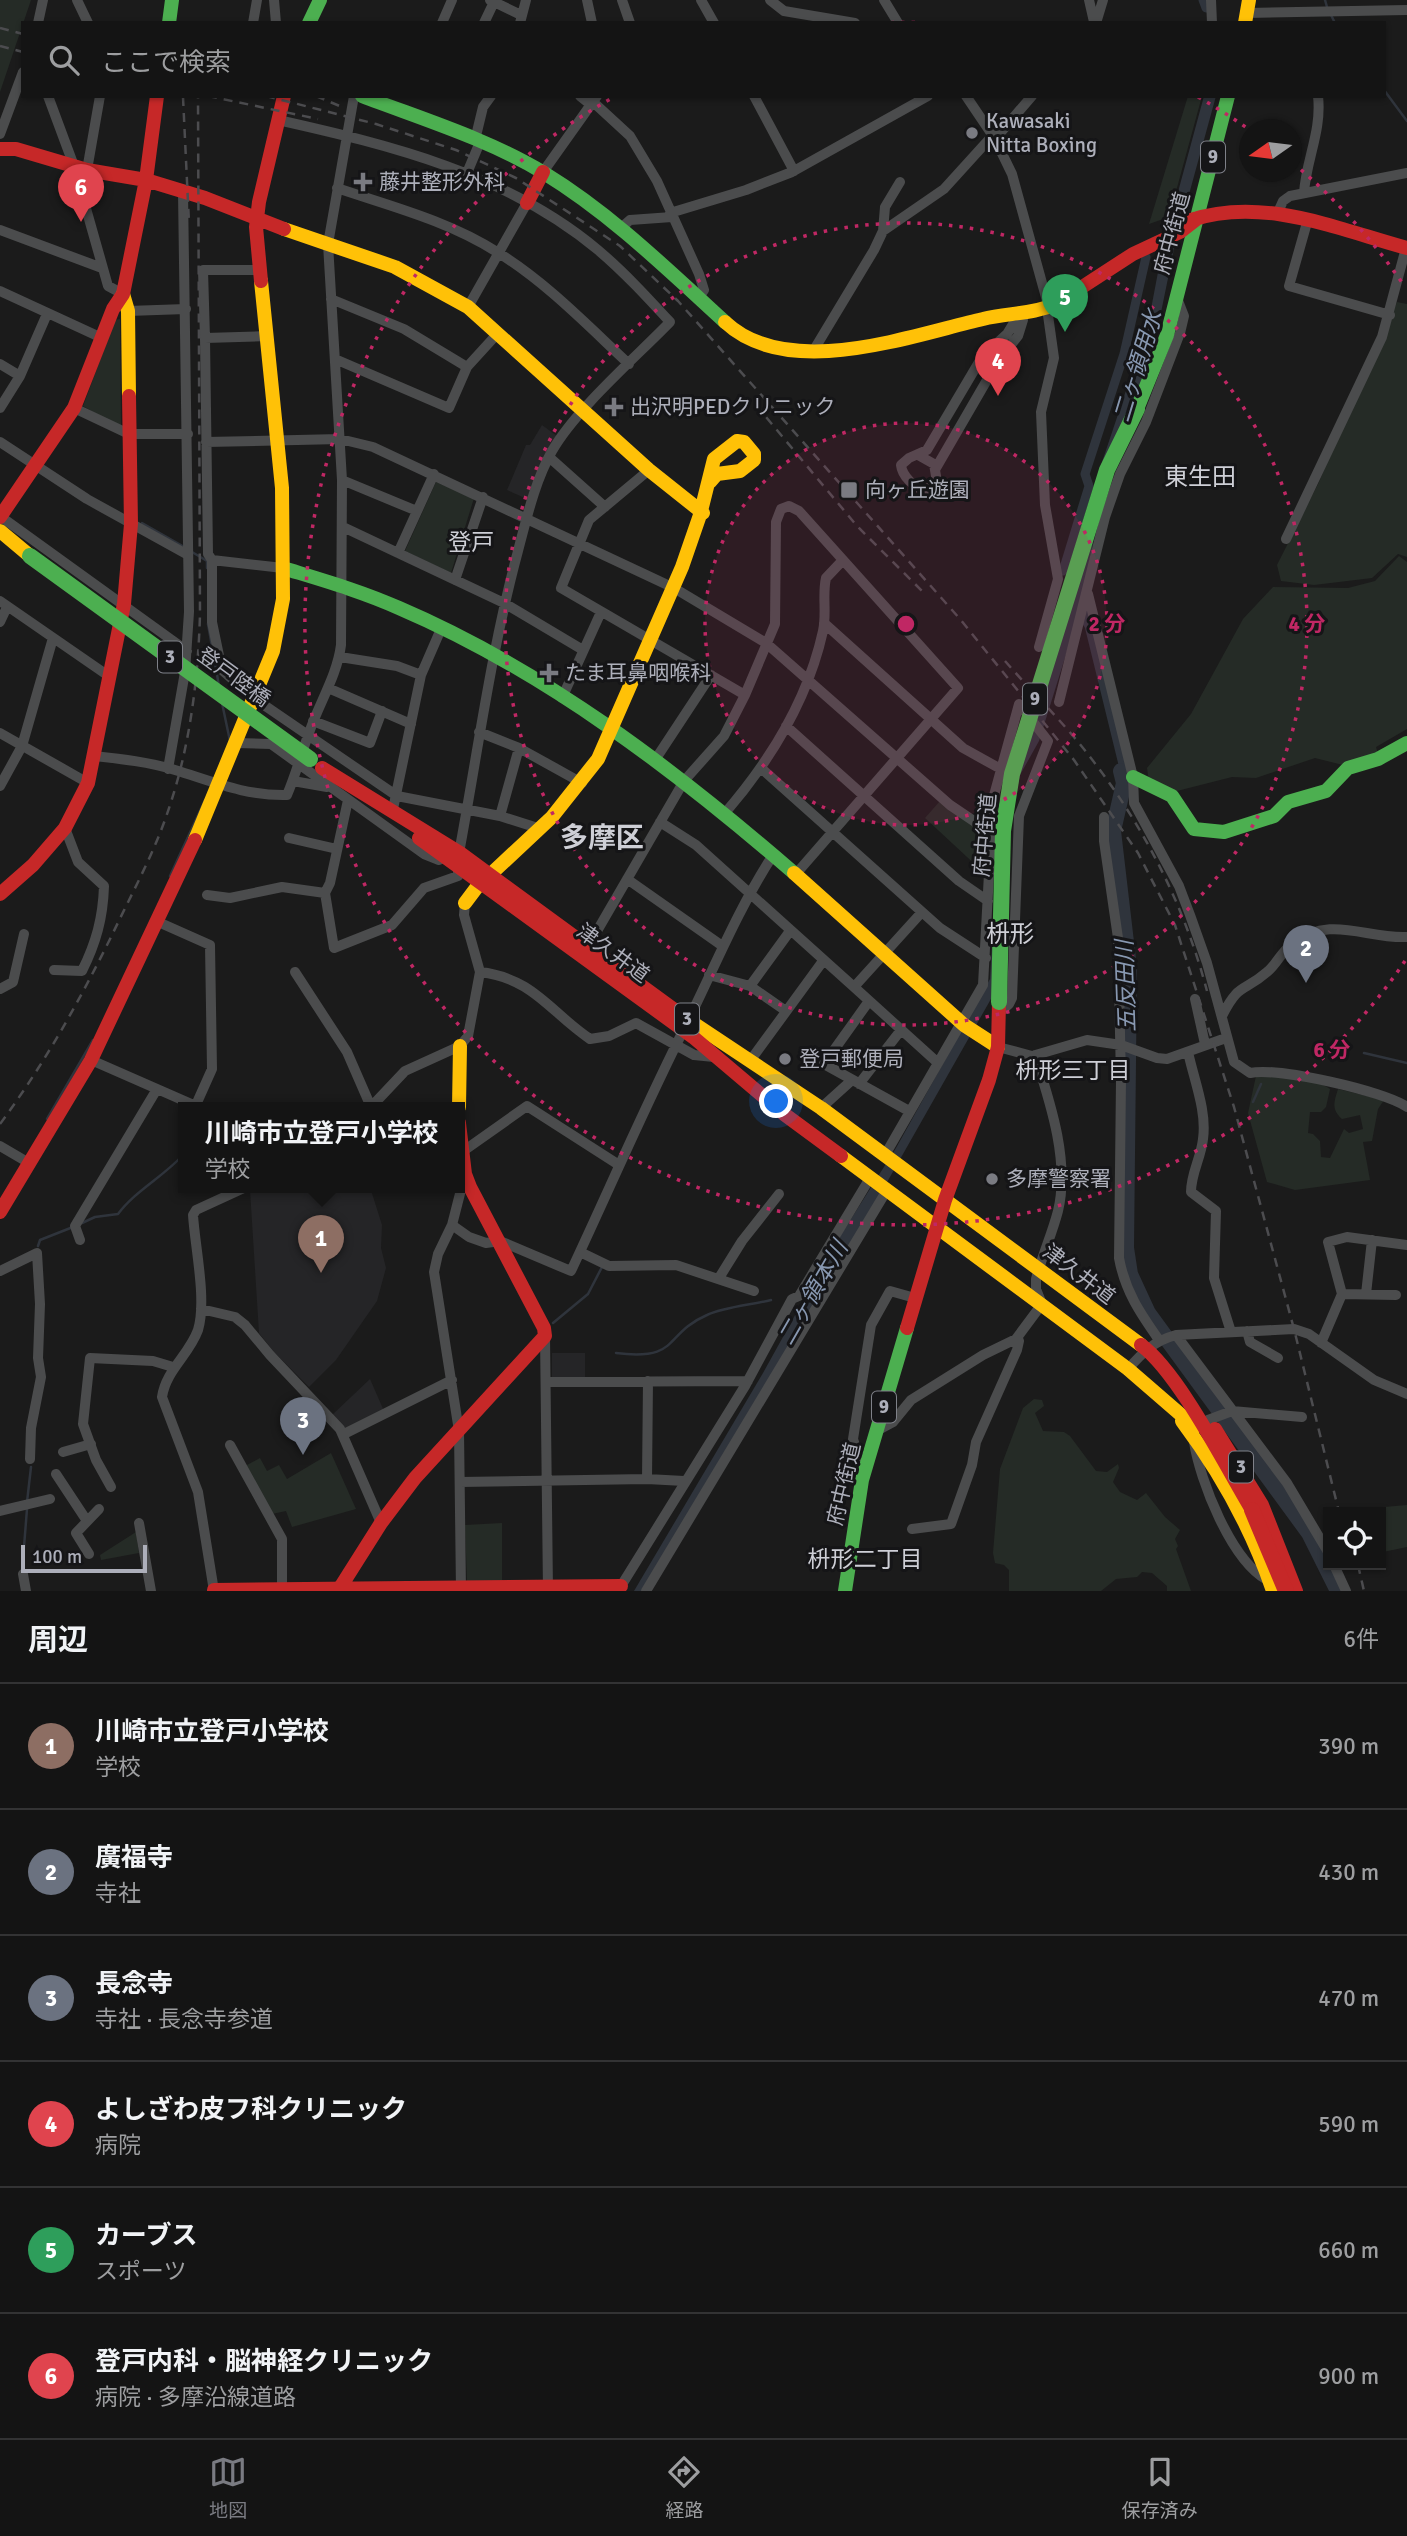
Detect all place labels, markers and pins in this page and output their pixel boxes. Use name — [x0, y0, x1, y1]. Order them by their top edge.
place label: Kawasaki Nitta Boxing — [986, 108, 1097, 158]
marker: Kawasaki Nitta Boxing — [964, 125, 980, 141]
pin: 6 — [58, 164, 104, 222]
place label: 藤井整形外科 — [379, 169, 505, 195]
marker: 藤井整形外科 — [353, 172, 373, 192]
pin: 5 — [1042, 274, 1088, 332]
pin: 4 — [975, 338, 1021, 396]
place label: 出沢明PEDクリニック — [630, 394, 835, 420]
marker: 出沢明PEDクリニック — [604, 397, 624, 417]
place label: 向ヶ丘遊園 — [865, 477, 970, 503]
marker: 向ヶ丘遊園 — [839, 480, 859, 500]
centre of rings — [894, 612, 918, 636]
place label: たま耳鼻咽喉科 — [565, 660, 711, 686]
marker: たま耳鼻咽喉科 — [539, 663, 559, 683]
pin: 2 — [1283, 925, 1329, 983]
place label: 登戸郵便局 — [799, 1046, 904, 1072]
marker: 登戸郵便局 — [777, 1051, 793, 1067]
place label: 多摩警察署 — [1006, 1166, 1111, 1192]
marker: 多摩警察署 — [984, 1171, 1000, 1187]
pin: 1 — [298, 1215, 344, 1273]
pin: 3 — [280, 1397, 326, 1455]

